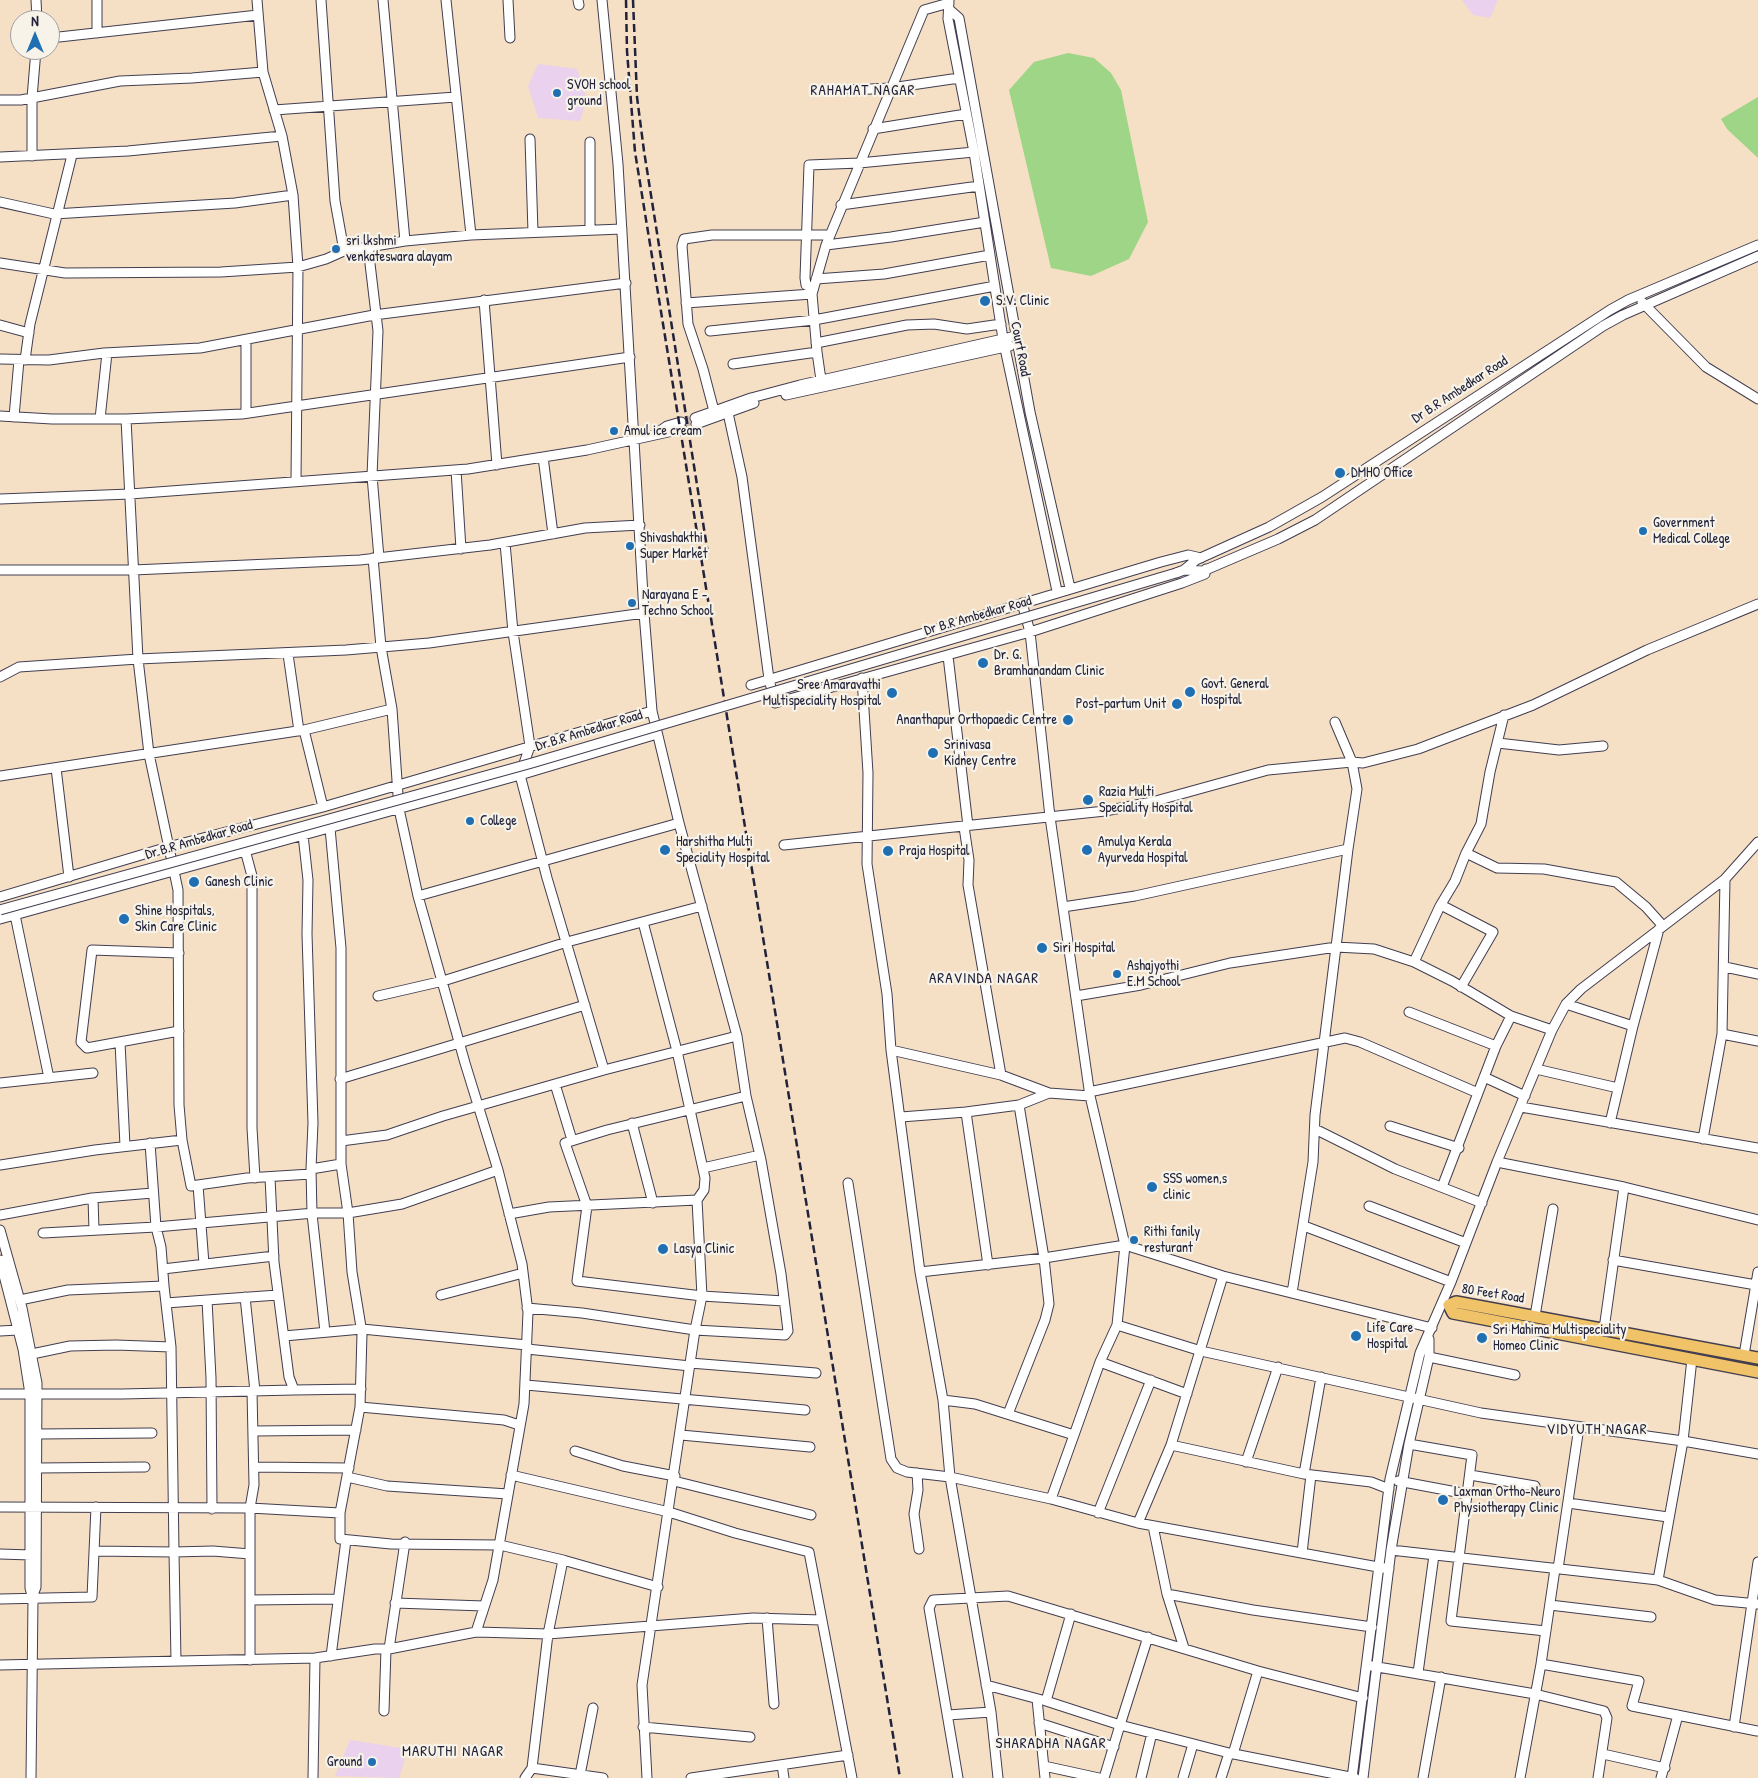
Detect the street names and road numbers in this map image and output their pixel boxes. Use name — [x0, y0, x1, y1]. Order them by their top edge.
street label: Court Road — [1006, 320, 1034, 378]
street label: Dr B.R Ambedkar Road — [1409, 353, 1511, 427]
street label: Dr B.R Ambedkar Road — [922, 593, 1034, 639]
street label: Dr B.R Ambedkar Road — [533, 707, 645, 755]
street label: Dr B.R Ambedkar Road — [143, 817, 255, 863]
street label: 80 Feet Road — [1461, 1281, 1525, 1307]

